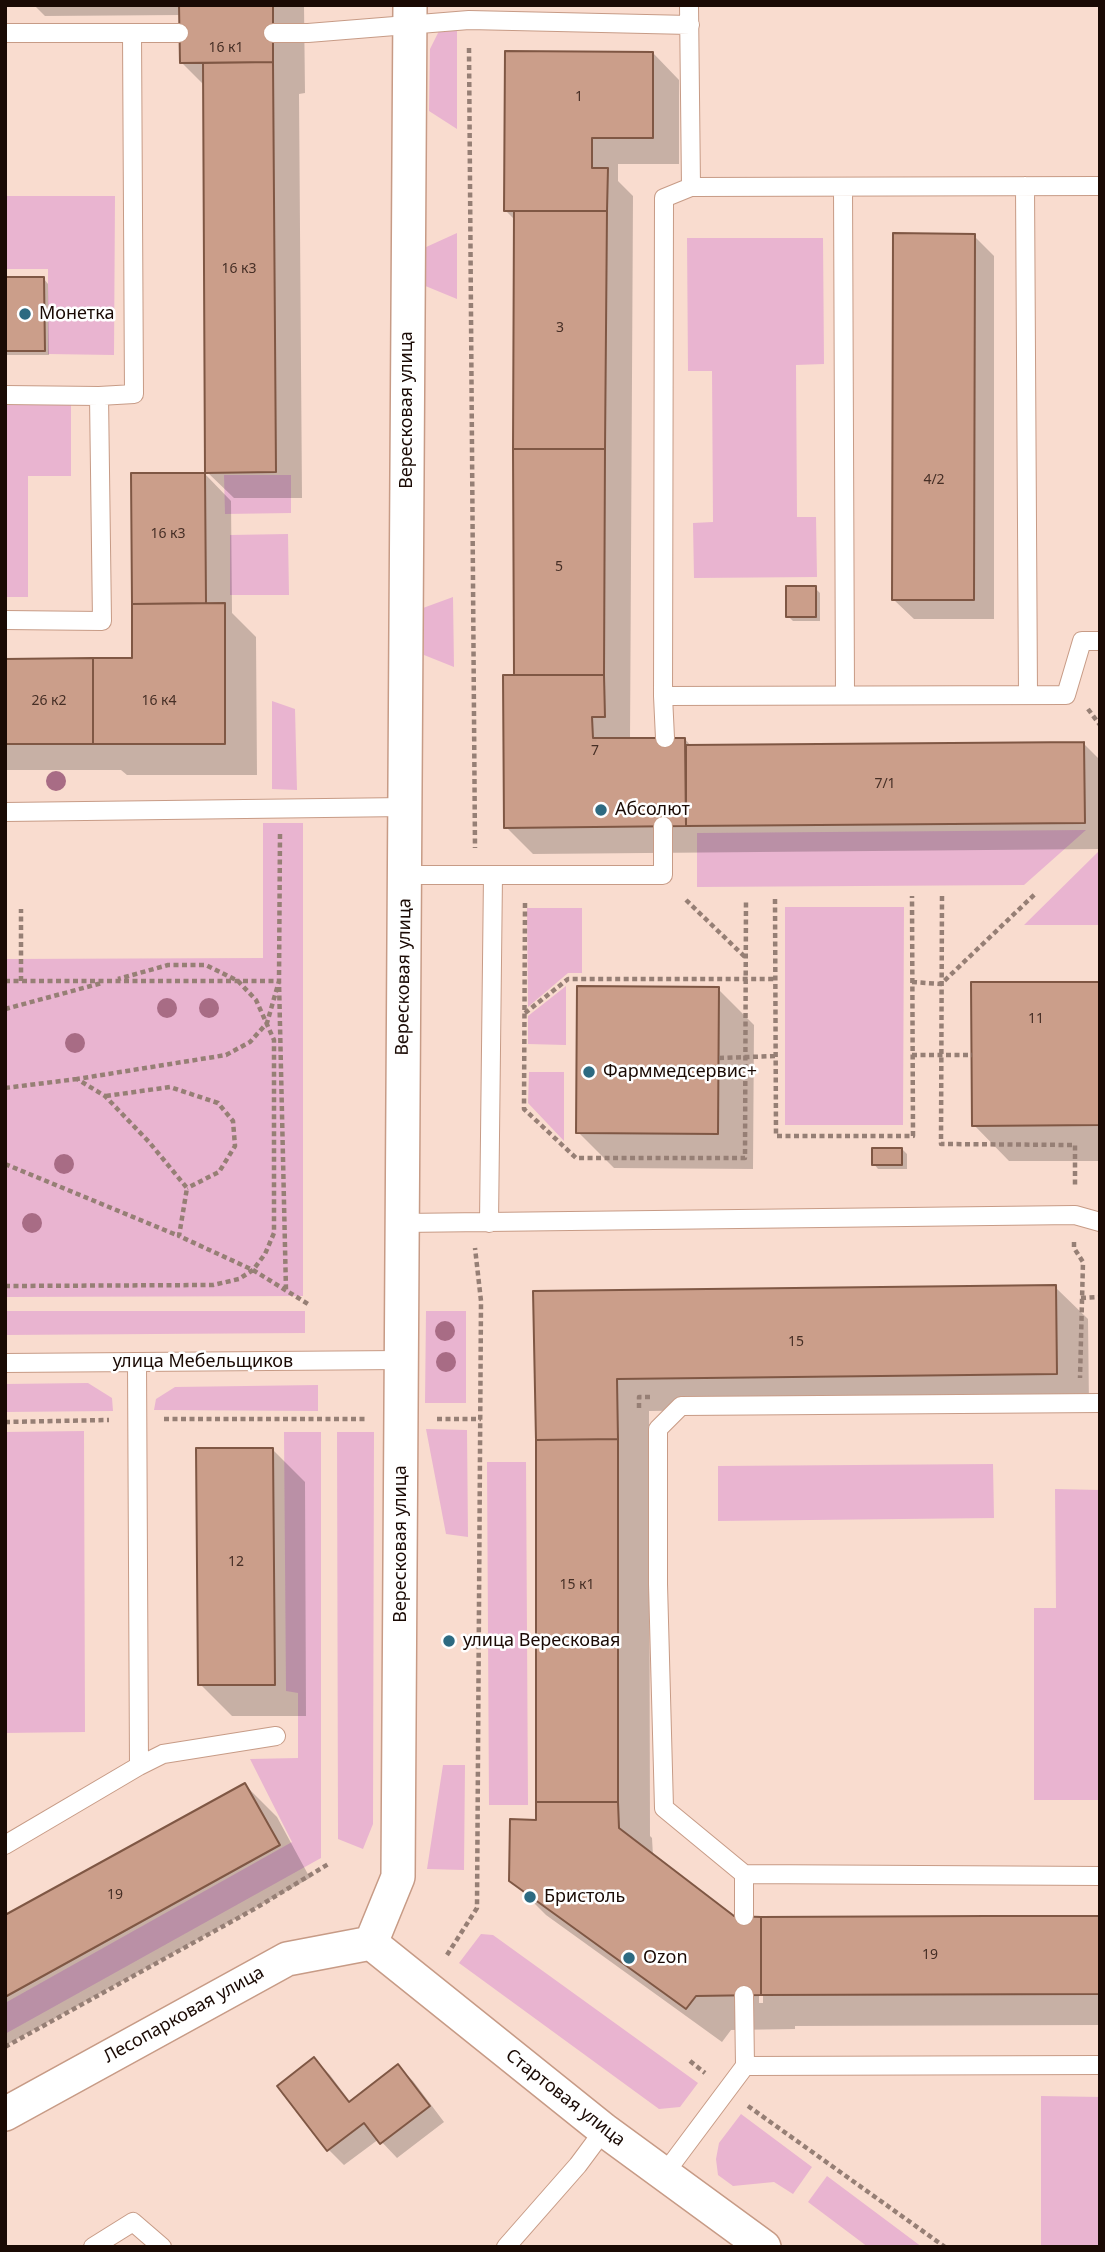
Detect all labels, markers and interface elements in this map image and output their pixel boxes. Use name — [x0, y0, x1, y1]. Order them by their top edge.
house number: 16 к1 — [208, 40, 244, 56]
house number: 1 — [575, 89, 583, 105]
house number: 16 к3 — [221, 261, 257, 277]
place label: Монетка — [39, 303, 114, 325]
marker: Монетка — [17, 306, 33, 322]
house number: 3 — [556, 320, 564, 336]
street label: Вересковая улица — [396, 331, 418, 489]
house number: 4/2 — [923, 472, 945, 488]
house number: 16 к3 — [150, 526, 186, 542]
house number: 5 — [555, 559, 563, 575]
house number: 26 к2 — [31, 693, 67, 709]
house number: 16 к4 — [141, 693, 177, 709]
house number: 7 — [591, 743, 599, 759]
house number: 7/1 — [874, 776, 896, 792]
place label: Абсолют — [615, 799, 690, 821]
marker: Абсолют — [593, 802, 609, 818]
street label: Вересковая улица — [392, 898, 416, 1056]
house number: 11 — [1028, 1011, 1044, 1027]
place label: Фарммедсервис+ — [603, 1061, 757, 1083]
marker: Фарммедсервис+ — [581, 1064, 597, 1080]
house number: 15 — [788, 1334, 804, 1350]
street label: улица Мебельщиков — [113, 1351, 293, 1373]
street label: Вересковая улица — [390, 1465, 412, 1623]
house number: 12 — [228, 1554, 244, 1570]
house number: 15 к1 — [559, 1577, 595, 1593]
place label: улица Вересковая — [463, 1630, 620, 1652]
marker: улица Вересковая — [441, 1633, 457, 1649]
place label: Бристоль — [544, 1886, 625, 1908]
house number: 19 — [107, 1887, 123, 1903]
marker: Бристоль — [522, 1889, 538, 1905]
place label: Ozon — [643, 1947, 688, 1969]
house number: 19 — [922, 1947, 938, 1963]
marker: Ozon — [621, 1950, 637, 1966]
street label: Лесопарковая улица — [100, 1962, 268, 2068]
street label: Стартовая улица — [501, 2045, 629, 2151]

